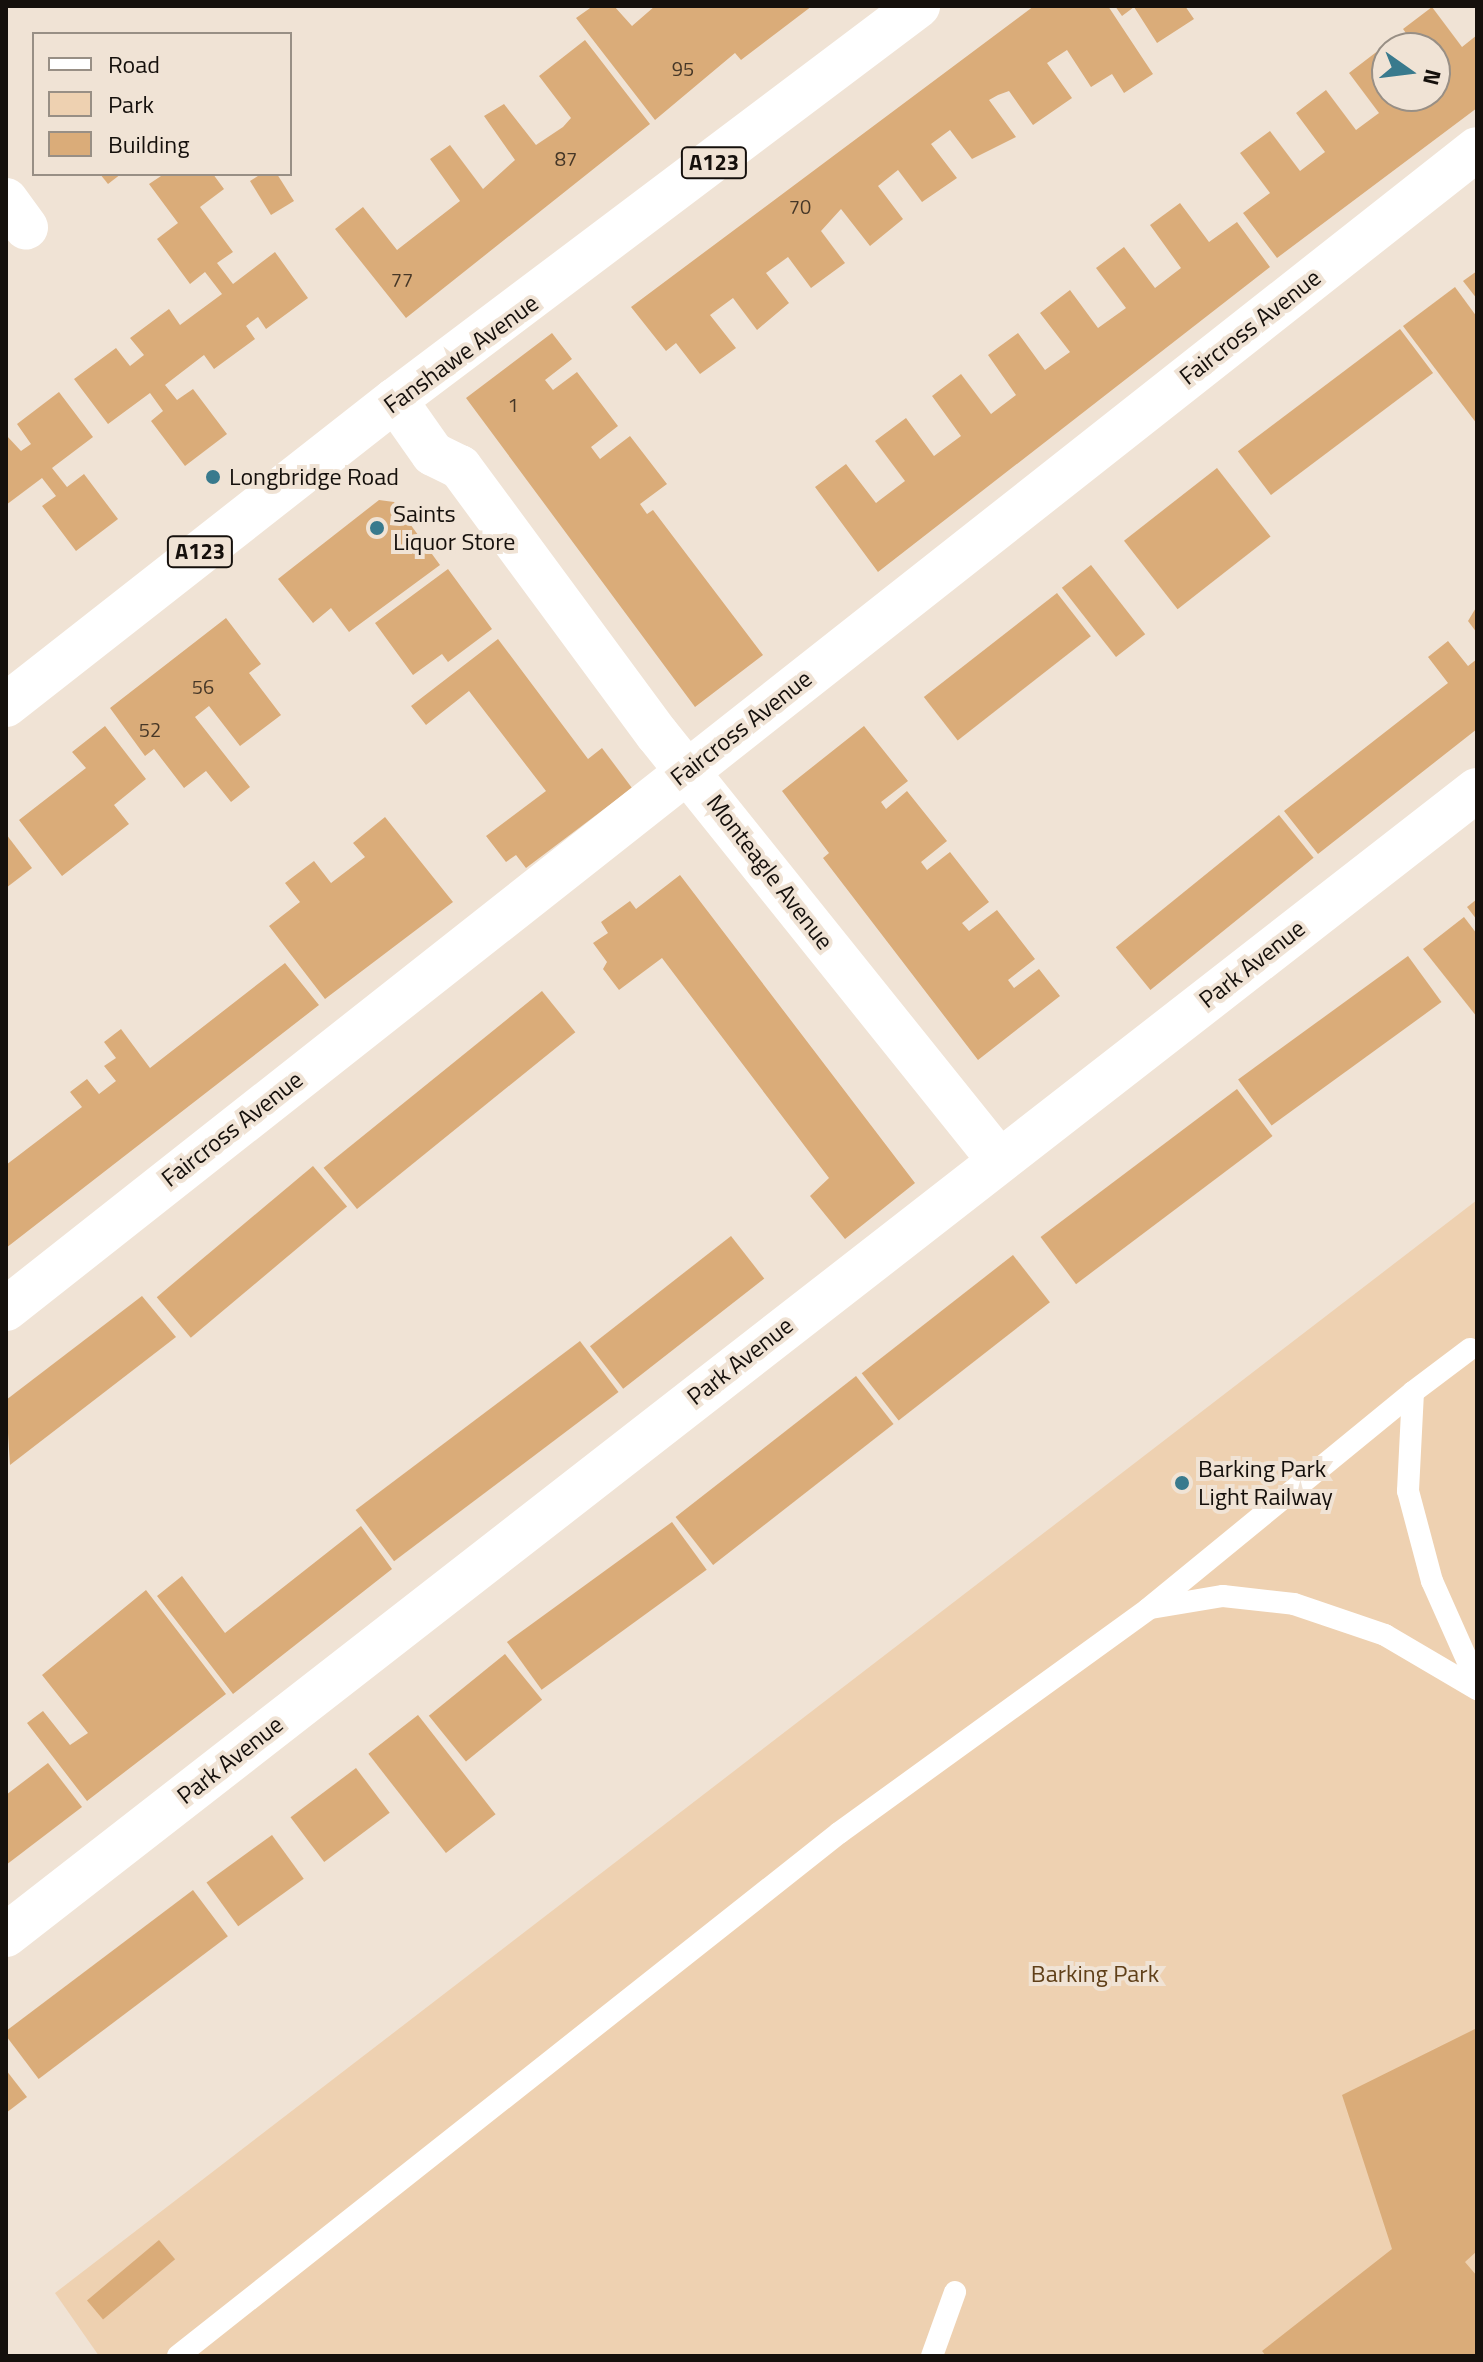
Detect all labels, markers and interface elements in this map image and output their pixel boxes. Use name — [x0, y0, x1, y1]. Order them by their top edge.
legend — [32, 32, 292, 176]
north arrow — [1371, 32, 1451, 112]
text: Road — [108, 46, 160, 82]
house number: 95 — [672, 56, 694, 80]
text: N — [1414, 66, 1451, 89]
text: Park — [108, 86, 154, 122]
text: Building — [108, 126, 190, 162]
road number: A123 — [680, 145, 748, 181]
house number: 87 — [555, 146, 577, 170]
house number: 70 — [789, 194, 811, 218]
street label: Faircross Avenue — [1174, 263, 1326, 391]
house number: 77 — [391, 267, 413, 291]
street label: Fanshawe Avenue — [378, 288, 544, 420]
house number: 1 — [507, 392, 519, 416]
place label: Longbridge Road — [229, 463, 399, 491]
marker: Longbridge Road — [204, 468, 222, 486]
place label: Saints Liquor Store — [393, 500, 515, 556]
marker: Saints Liquor Store — [368, 519, 386, 537]
road number: A123 — [166, 534, 234, 570]
street label: Faircross Avenue — [665, 664, 817, 792]
house number: 56 — [192, 674, 214, 698]
house number: 52 — [139, 717, 161, 741]
street label: Monteagle Avenue — [701, 789, 839, 955]
street label: Park Avenue — [1193, 914, 1311, 1014]
street label: Faircross Avenue — [156, 1065, 308, 1193]
street label: Park Avenue — [681, 1311, 799, 1411]
place label: Barking Park Light Railway — [1198, 1455, 1333, 1511]
marker: Barking Park Light Railway — [1173, 1474, 1191, 1492]
street label: Park Avenue — [171, 1710, 289, 1810]
park label: Barking Park — [1031, 1960, 1159, 1988]

